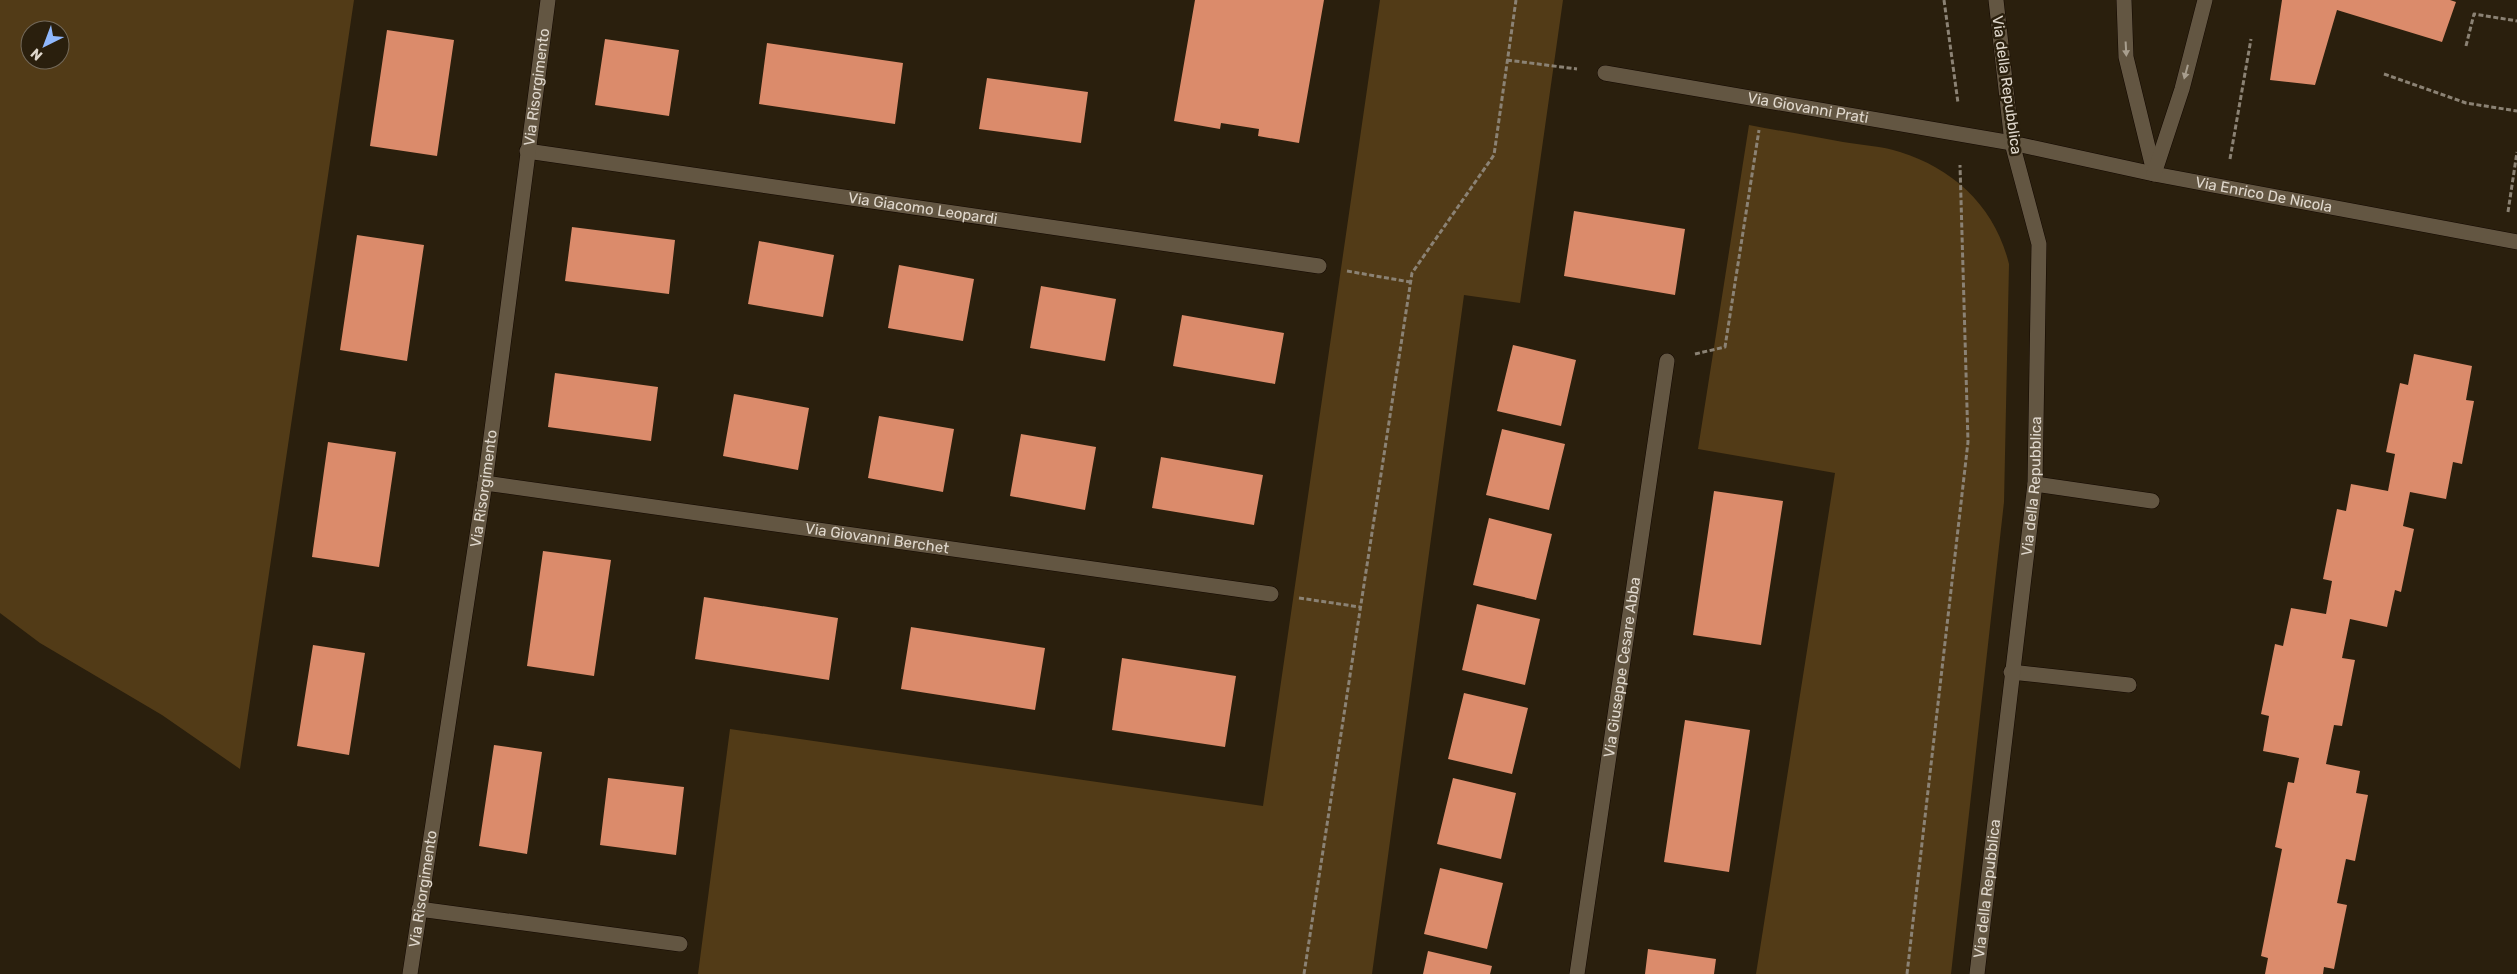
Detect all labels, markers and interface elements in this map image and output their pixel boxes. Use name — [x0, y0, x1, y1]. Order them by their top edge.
street label: Via della Repubblica — [1988, 15, 2026, 155]
north arrow — [20, 20, 70, 70]
street label: Via Risorgimento — [520, 27, 553, 147]
one-way arrow — [2122, 41, 2130, 57]
text: N — [27, 45, 46, 64]
one-way arrow — [2182, 64, 2190, 79]
street label: Via Giovanni Prati — [1746, 89, 1870, 127]
street label: Via Enrico De Nicola — [2194, 173, 2334, 216]
street label: Via Giacomo Leopardi — [847, 189, 999, 228]
street label: Via della Repubblica — [2018, 416, 2045, 557]
street label: Via Risorgimento — [466, 429, 501, 549]
street label: Via Giovanni Berchet — [804, 519, 950, 557]
street label: Via Giuseppe Cesare Abba — [1600, 576, 1644, 759]
street label: Via della Repubblica — [1970, 818, 2004, 959]
street label: Via Risorgimento — [405, 829, 441, 949]

